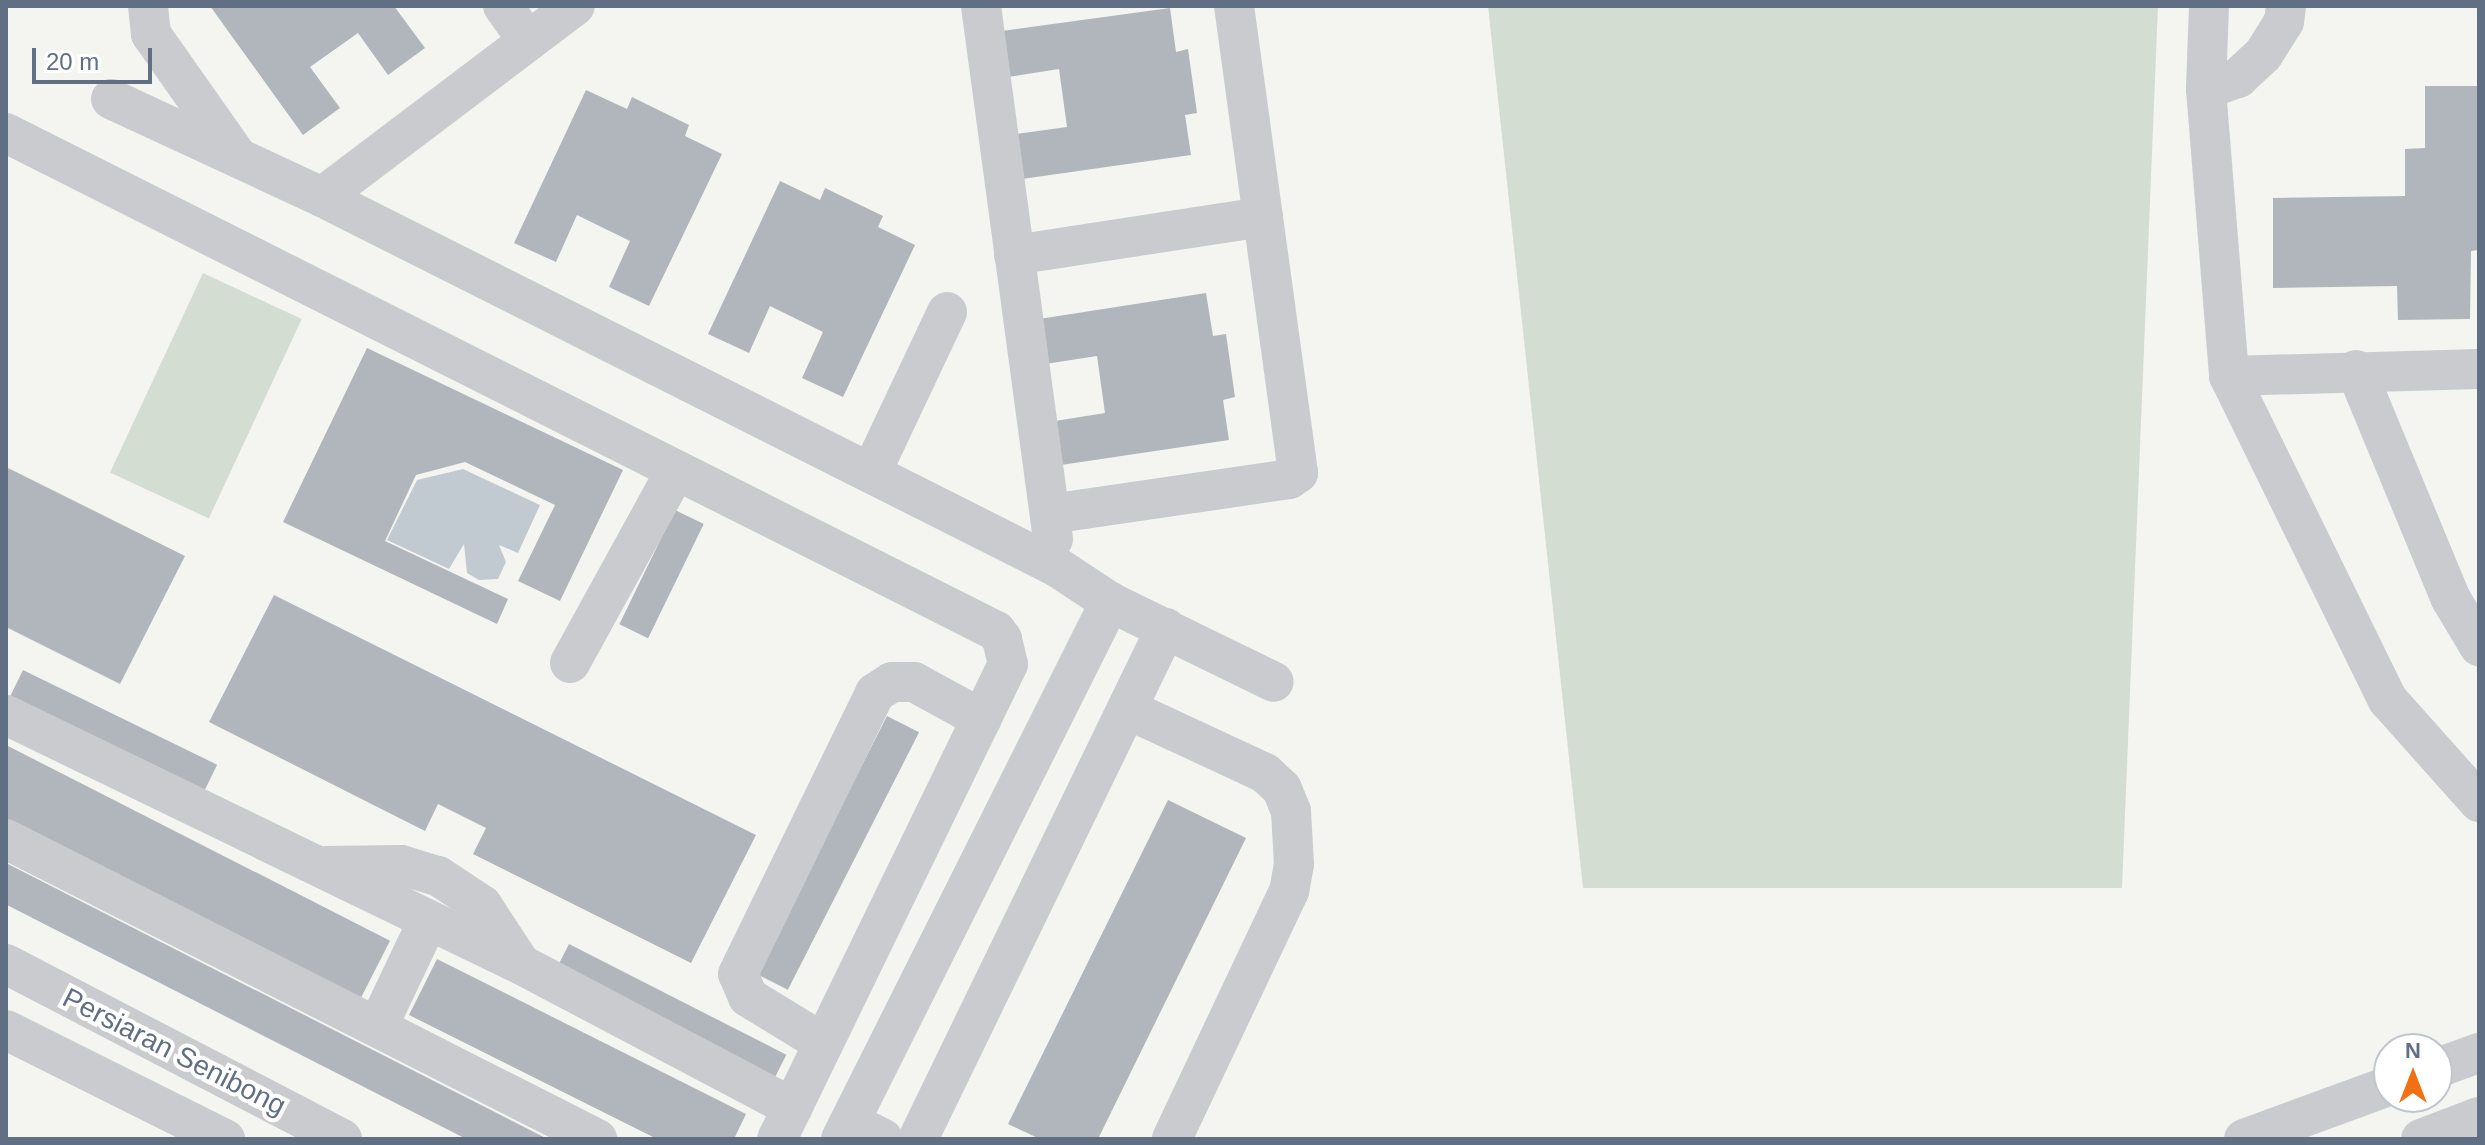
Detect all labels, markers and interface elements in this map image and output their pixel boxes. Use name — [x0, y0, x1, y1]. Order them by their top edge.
scale bar — [36, 32, 156, 82]
text: 20 m — [46, 48, 99, 75]
street label: Persiaran Senibong — [57, 981, 291, 1123]
north arrow — [2373, 1033, 2453, 1113]
text: N — [2405, 1038, 2421, 1063]

